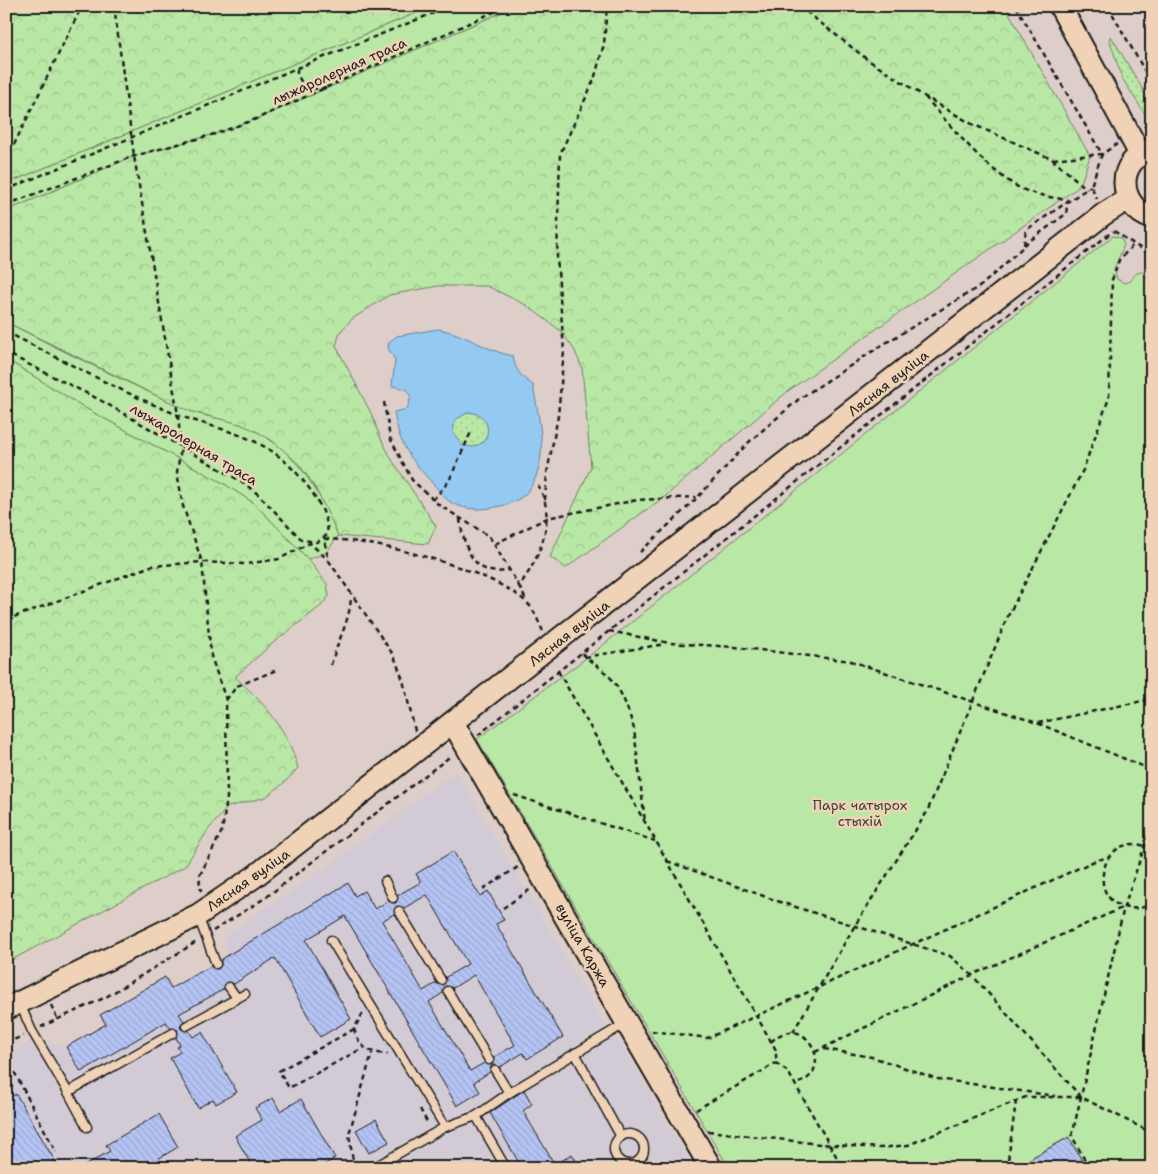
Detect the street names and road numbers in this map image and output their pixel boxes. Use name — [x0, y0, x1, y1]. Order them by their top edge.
street label: лыжаролерная траса — [269, 33, 409, 109]
street label: Лясная вуліца — [844, 346, 932, 420]
street label: лыжаролерная траса — [127, 399, 261, 489]
street label: Лясная вуліца — [525, 596, 613, 670]
street label: Лясная вуліца — [203, 844, 293, 915]
street label: вуліца Каржа — [552, 900, 614, 990]

